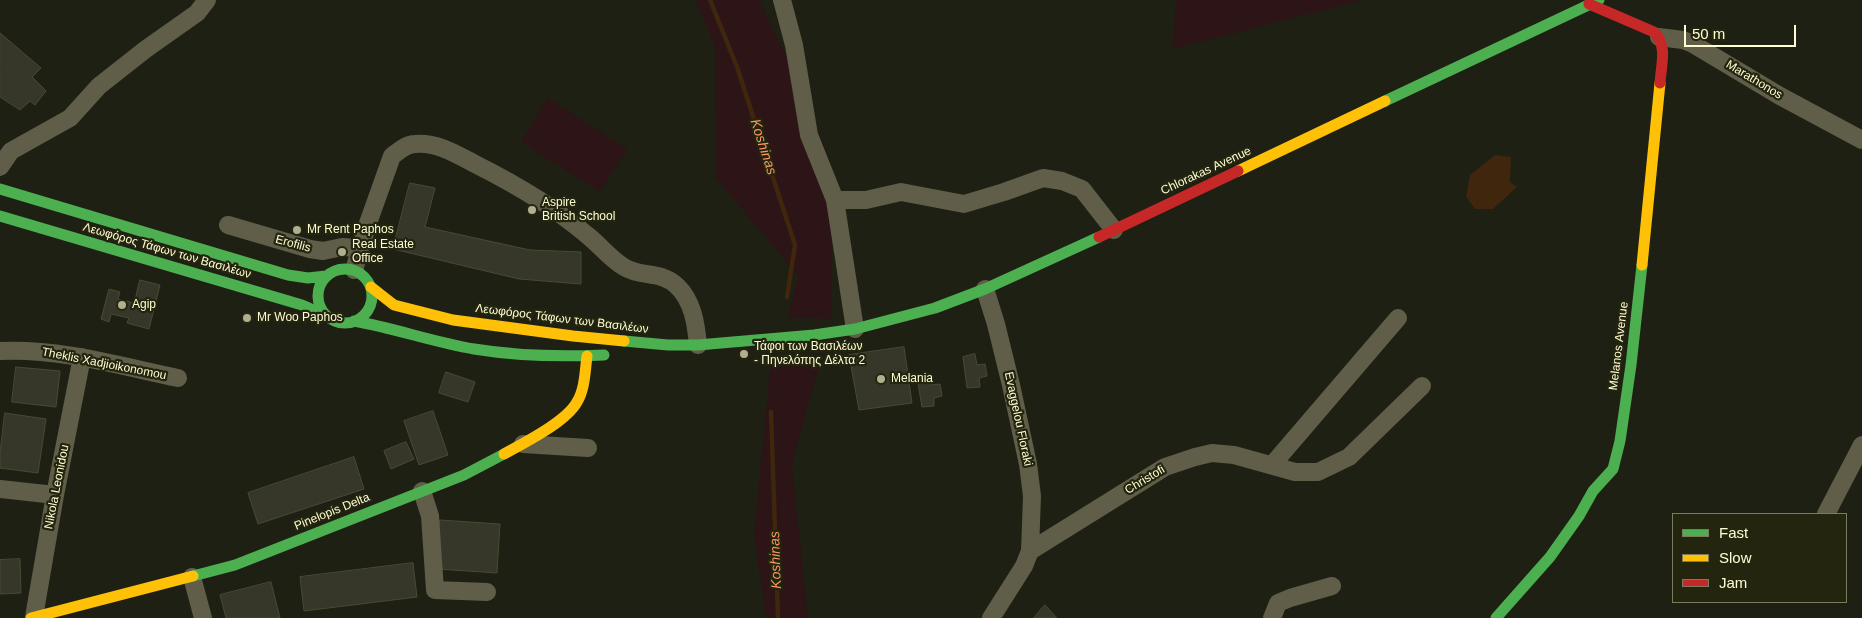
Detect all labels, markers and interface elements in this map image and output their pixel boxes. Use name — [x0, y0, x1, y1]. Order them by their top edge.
scale bar — [1687, 15, 1800, 47]
text: 50 m — [1692, 25, 1725, 42]
street label: Marathonos — [1723, 58, 1785, 102]
water label: Koshinas — [746, 117, 780, 177]
street label: Chlorakas Avenue — [1159, 144, 1253, 198]
place label: Aspire British School — [542, 196, 615, 224]
marker: Aspire British School — [526, 204, 538, 216]
street label: Λεωφόρος Τάφων των Βασιλέων — [81, 220, 253, 282]
place label: Mr Rent Paphos — [307, 223, 394, 237]
marker: Mr Rent Paphos — [291, 224, 303, 236]
street label: Erofilis — [274, 232, 312, 256]
place label: Real Estate Office — [352, 238, 414, 266]
marker: Real Estate Office — [336, 246, 348, 258]
place label: Agip — [132, 298, 156, 312]
marker: Agip — [116, 299, 128, 311]
street label: Λεωφόρος Τάφων των Βασιλέων — [475, 301, 649, 337]
street label: Melanos Avenue — [1606, 301, 1632, 391]
place label: Mr Woo Paphos — [257, 311, 343, 325]
marker: Mr Woo Paphos — [241, 312, 253, 324]
place label: Τάφοι των Βασιλέων - Πηνελόπης Δέλτα 2 — [754, 340, 865, 368]
street label: Theklis Xadjioikonomou — [40, 345, 168, 383]
marker: Τάφοι των Βασιλέων - Πηνελόπης Δέλτα 2 — [738, 348, 750, 360]
street label: Evaggelou Floraki — [1001, 371, 1035, 467]
place label: Melania — [891, 372, 933, 386]
marker: Melania — [875, 373, 887, 385]
street label: Nikola Leonidou — [42, 443, 72, 531]
street label: Christofi — [1122, 462, 1168, 498]
street label: Pinelopis Delta — [292, 490, 372, 534]
legend — [1672, 513, 1847, 603]
text: Fast — [1719, 524, 1748, 541]
water label: Koshinas — [767, 531, 785, 589]
text: Slow — [1719, 549, 1752, 566]
text: Jam — [1719, 574, 1747, 591]

